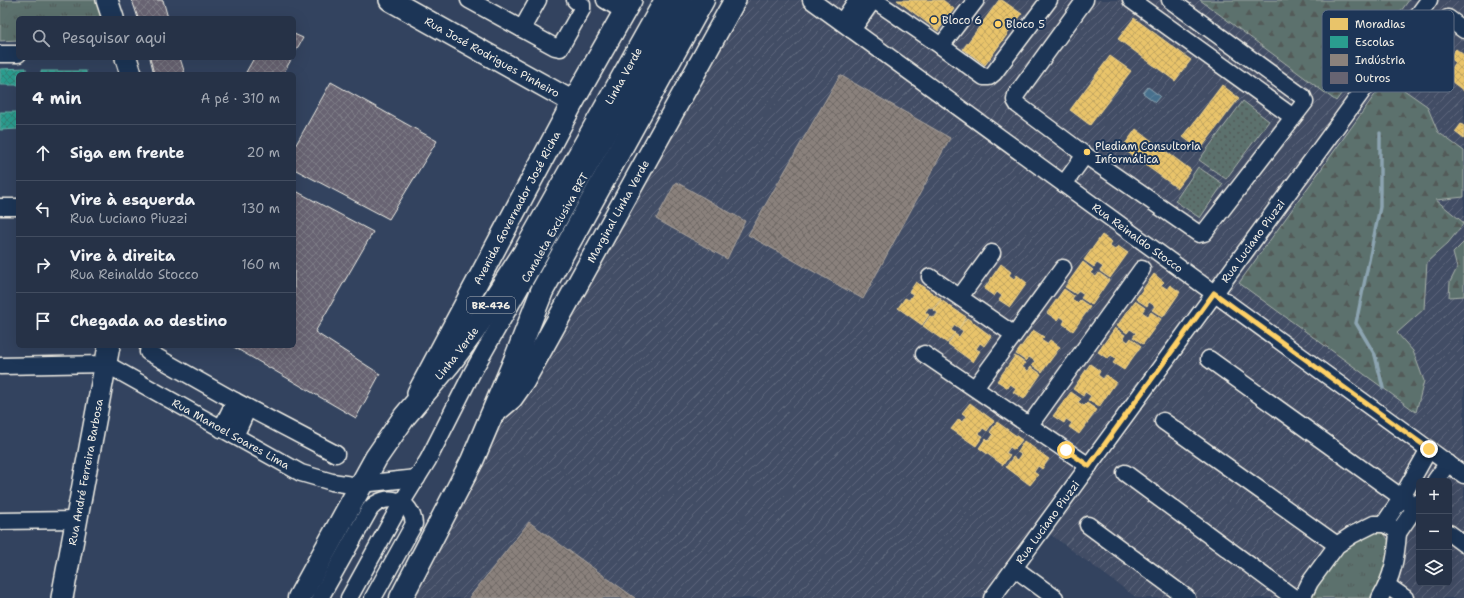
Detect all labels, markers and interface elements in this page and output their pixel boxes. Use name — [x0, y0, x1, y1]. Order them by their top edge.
legend — [1322, 10, 1454, 92]
place label: Bloco 6 — [942, 13, 982, 28]
street label: Rua José Rodrigues Pinheiro — [422, 14, 562, 101]
marker: Bloco 6 — [929, 15, 939, 25]
search box — [16, 16, 296, 60]
place label: Bloco 5 — [1006, 17, 1045, 32]
text: Moradias — [1355, 17, 1405, 32]
marker: Bloco 5 — [993, 19, 1003, 29]
icon: search — [30, 27, 52, 49]
text: Pesquisar aqui — [62, 28, 166, 48]
text: Escolas — [1355, 35, 1394, 50]
street label: Linha Verde — [602, 45, 646, 107]
text: Indústria — [1355, 53, 1405, 68]
text: Outros — [1355, 71, 1391, 86]
text: 4 min — [32, 87, 82, 109]
text: A pé · 310 m — [201, 90, 280, 107]
street label: Avenida Governador José Richa — [470, 128, 564, 287]
place label: Plediam Consultoria Informática — [1095, 139, 1201, 167]
icon: ahead — [32, 142, 54, 164]
text: Siga em frente — [70, 143, 185, 163]
text: 20 m — [247, 144, 280, 161]
marker: Plediam Consultoria Informática — [1082, 147, 1092, 157]
street label: Marginal Linha Verde — [584, 157, 653, 266]
street label: Canaleta Exclusiva BRT — [518, 170, 592, 285]
text: Vire à esquerda — [70, 190, 195, 210]
street label: Rua Luciano Piuzzi — [1218, 197, 1289, 286]
icon: left — [32, 198, 54, 220]
text: 130 m — [242, 200, 280, 217]
street label: Rua Reinaldo Stocco — [1089, 200, 1186, 276]
text: Rua Luciano Piuzzi — [70, 210, 187, 227]
text: Vire à direita — [70, 246, 175, 266]
icon: right — [32, 254, 54, 276]
text: 160 m — [242, 256, 280, 273]
text: Rua Reinaldo Stocco — [70, 266, 199, 283]
road number: BR-476 — [467, 297, 515, 313]
icon: arrive — [32, 310, 54, 332]
text: Chegada ao destino — [70, 311, 227, 331]
street label: Linha Verde — [432, 324, 482, 383]
street label: Rua Manoel Soares Lima — [169, 395, 292, 473]
street label: Rua André Ferreira Barbosa — [65, 398, 107, 547]
route end — [1420, 440, 1438, 458]
route start — [1057, 441, 1075, 459]
street label: Rua Luciano Piuzzi — [1012, 478, 1083, 567]
map controls — [1416, 478, 1452, 586]
button: + — [1416, 478, 1452, 514]
button: − — [1416, 514, 1452, 550]
button: layers — [1416, 550, 1452, 586]

